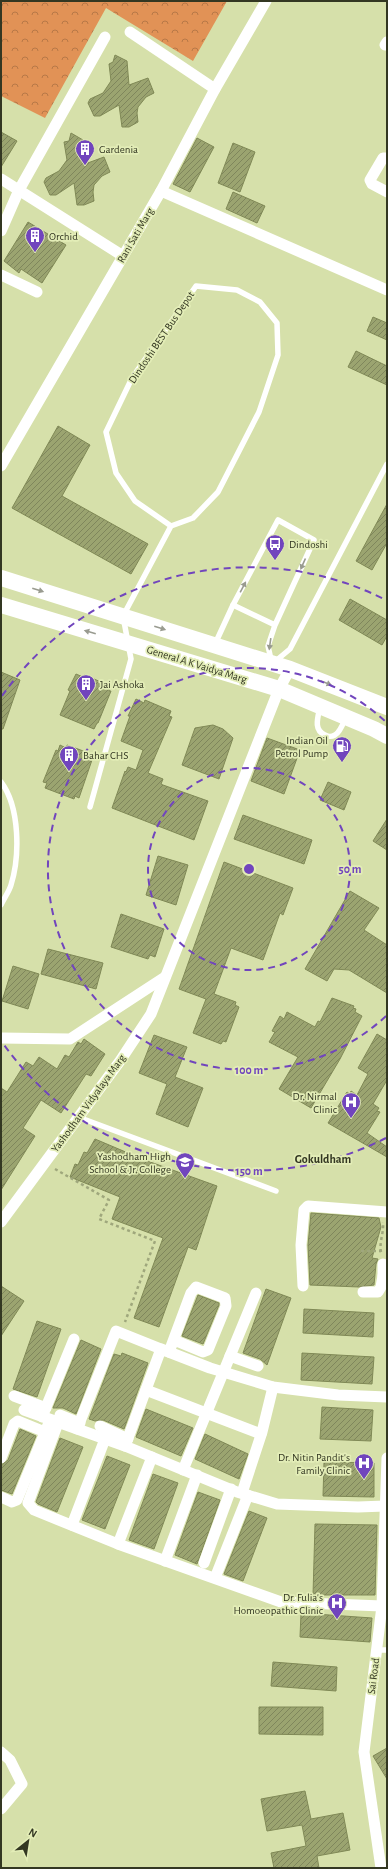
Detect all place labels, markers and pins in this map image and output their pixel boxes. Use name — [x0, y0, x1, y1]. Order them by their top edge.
building icon: Gardenia — [74, 138, 96, 166]
place label: Gardenia — [99, 144, 138, 155]
building icon: Orchid — [24, 225, 46, 253]
place label: Orchid — [49, 231, 78, 242]
bus stop icon: Dindoshi — [264, 533, 286, 561]
place label: Dindoshi — [289, 539, 328, 550]
building icon: Jai Ashoka — [75, 673, 97, 701]
place label: Jai Ashoka — [100, 679, 144, 690]
place label: Indian Oil Petrol Pump — [275, 735, 328, 759]
fuel station icon: Indian Oil Petrol Pump — [331, 735, 353, 763]
building icon: Bahar CHS — [58, 744, 80, 772]
place label: Bahar CHS — [83, 750, 129, 761]
centre of rings — [242, 862, 256, 876]
place label: Dr. Nirmal Clinic — [293, 1091, 338, 1115]
hospital icon: Dr. Nirmal Clinic — [340, 1091, 362, 1119]
place label: Yashodham High School & Jr. College — [89, 1151, 171, 1175]
school or university icon: Yashodham High School & Jr. College — [174, 1151, 196, 1179]
place label: Dr. Nitin Pandit's Family Clinic — [278, 1452, 351, 1476]
hospital icon: Dr. Nitin Pandit's Family Clinic — [353, 1452, 375, 1480]
place label: Dr. Fulia's Homoeopathic Clinic — [233, 1592, 324, 1616]
hospital icon: Dr. Fulia's Homoeopathic Clinic — [326, 1592, 348, 1620]

